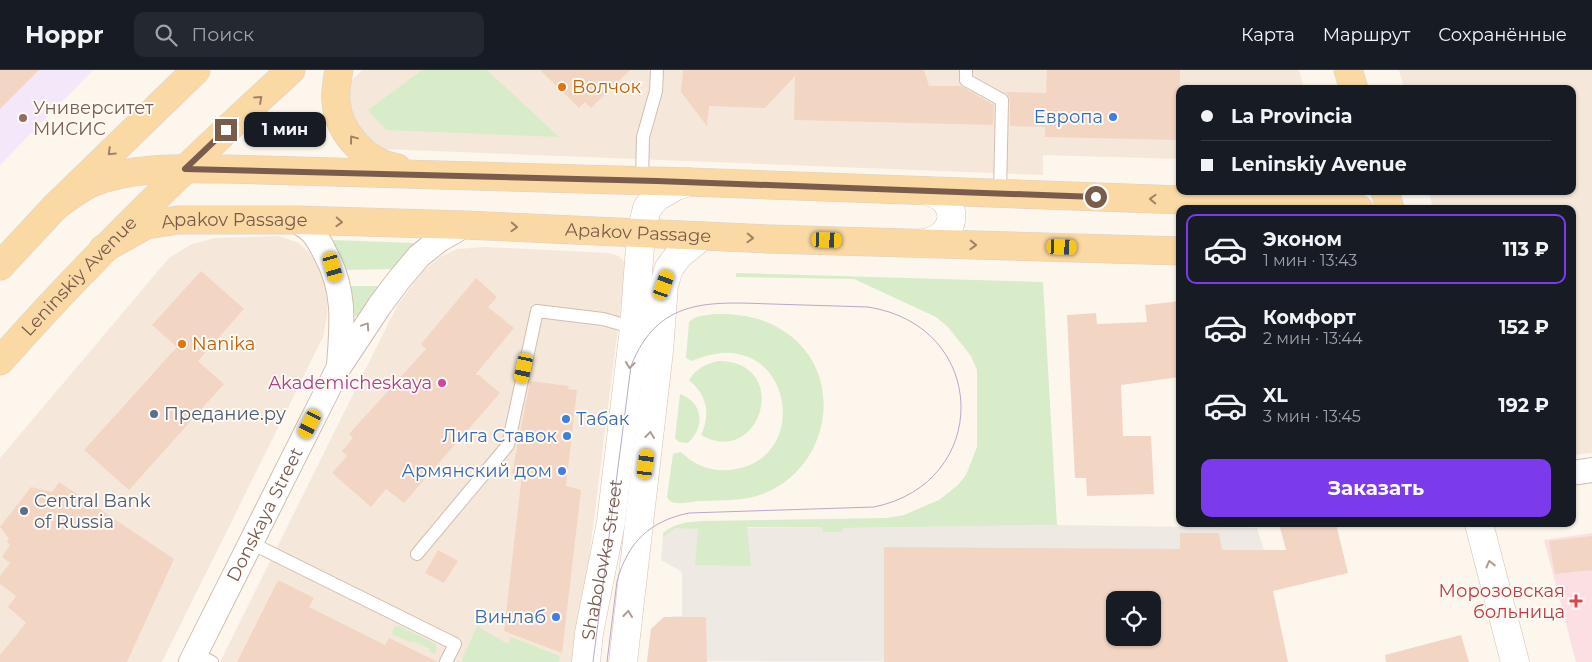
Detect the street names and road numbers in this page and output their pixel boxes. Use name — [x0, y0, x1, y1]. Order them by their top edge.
street label: Apakov Passage — [160, 209, 308, 233]
street label: Leninskiy Avenue — [17, 212, 141, 341]
street label: Apakov Passage — [565, 219, 712, 247]
street label: Donskaya Street — [222, 444, 308, 585]
street label: Shabolovka Street — [577, 478, 627, 641]

